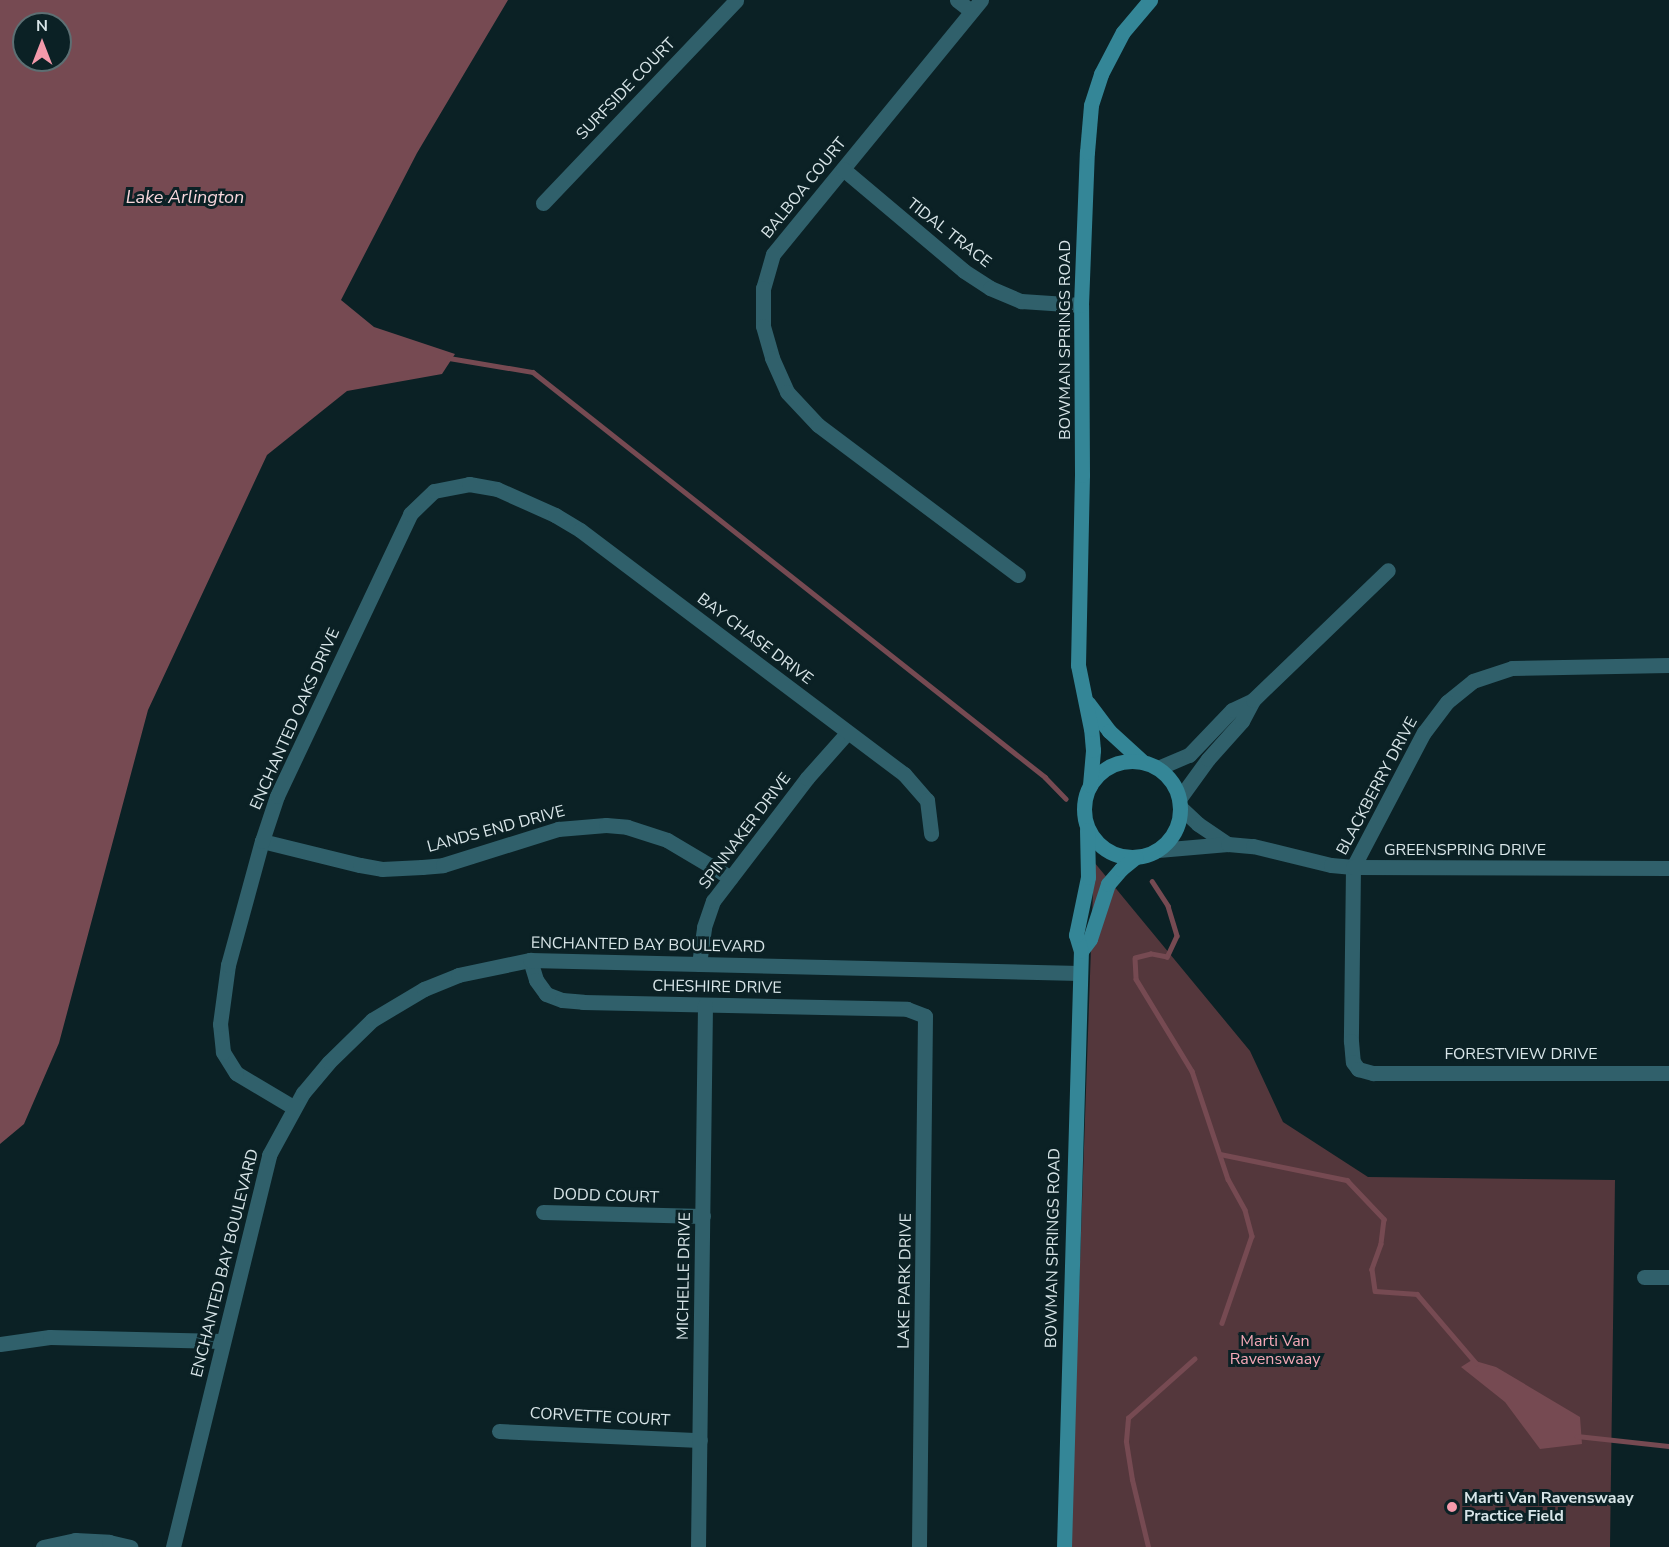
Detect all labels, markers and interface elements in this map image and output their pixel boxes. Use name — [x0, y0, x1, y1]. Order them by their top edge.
north arrow — [12, 12, 72, 72]
text: N — [36, 15, 48, 37]
street label: SURFSIDE COURT — [572, 34, 680, 144]
street label: BALBOA COURT — [757, 134, 851, 242]
water label: Lake Arlington — [126, 186, 244, 208]
street label: TIDAL TRACE — [903, 194, 995, 272]
street label: BOWMAN SPRINGS ROAD — [1055, 240, 1075, 440]
street label: BAY CHASE DRIVE — [693, 589, 817, 689]
street label: ENCHANTED OAKS DRIVE — [246, 625, 344, 813]
street label: BLACKBERRY DRIVE — [1332, 714, 1422, 858]
street label: SPINNAKER DRIVE — [695, 769, 795, 893]
street label: LANDS END DRIVE — [425, 801, 567, 857]
street label: GREENSPRING DRIVE — [1384, 840, 1546, 860]
street label: ENCHANTED BAY BOULEVARD — [531, 933, 765, 957]
street label: CHESHIRE DRIVE — [652, 976, 782, 998]
street label: FORESTVIEW DRIVE — [1444, 1044, 1598, 1064]
street label: ENCHANTED BAY BOULEVARD — [187, 1147, 263, 1379]
street label: BOWMAN SPRINGS ROAD — [1042, 1148, 1064, 1348]
street label: DODD COURT — [553, 1185, 659, 1207]
street label: MICHELLE DRIVE — [673, 1212, 695, 1340]
street label: LAKE PARK DRIVE — [894, 1213, 916, 1349]
park label: Marti Van Ravenswaay — [1230, 1331, 1320, 1369]
street label: CORVETTE COURT — [529, 1404, 671, 1430]
place label: Marti Van Ravenswaay Practice Field — [1464, 1488, 1634, 1526]
marker: Marti Van Ravenswaay Practice Field — [1445, 1500, 1459, 1514]

